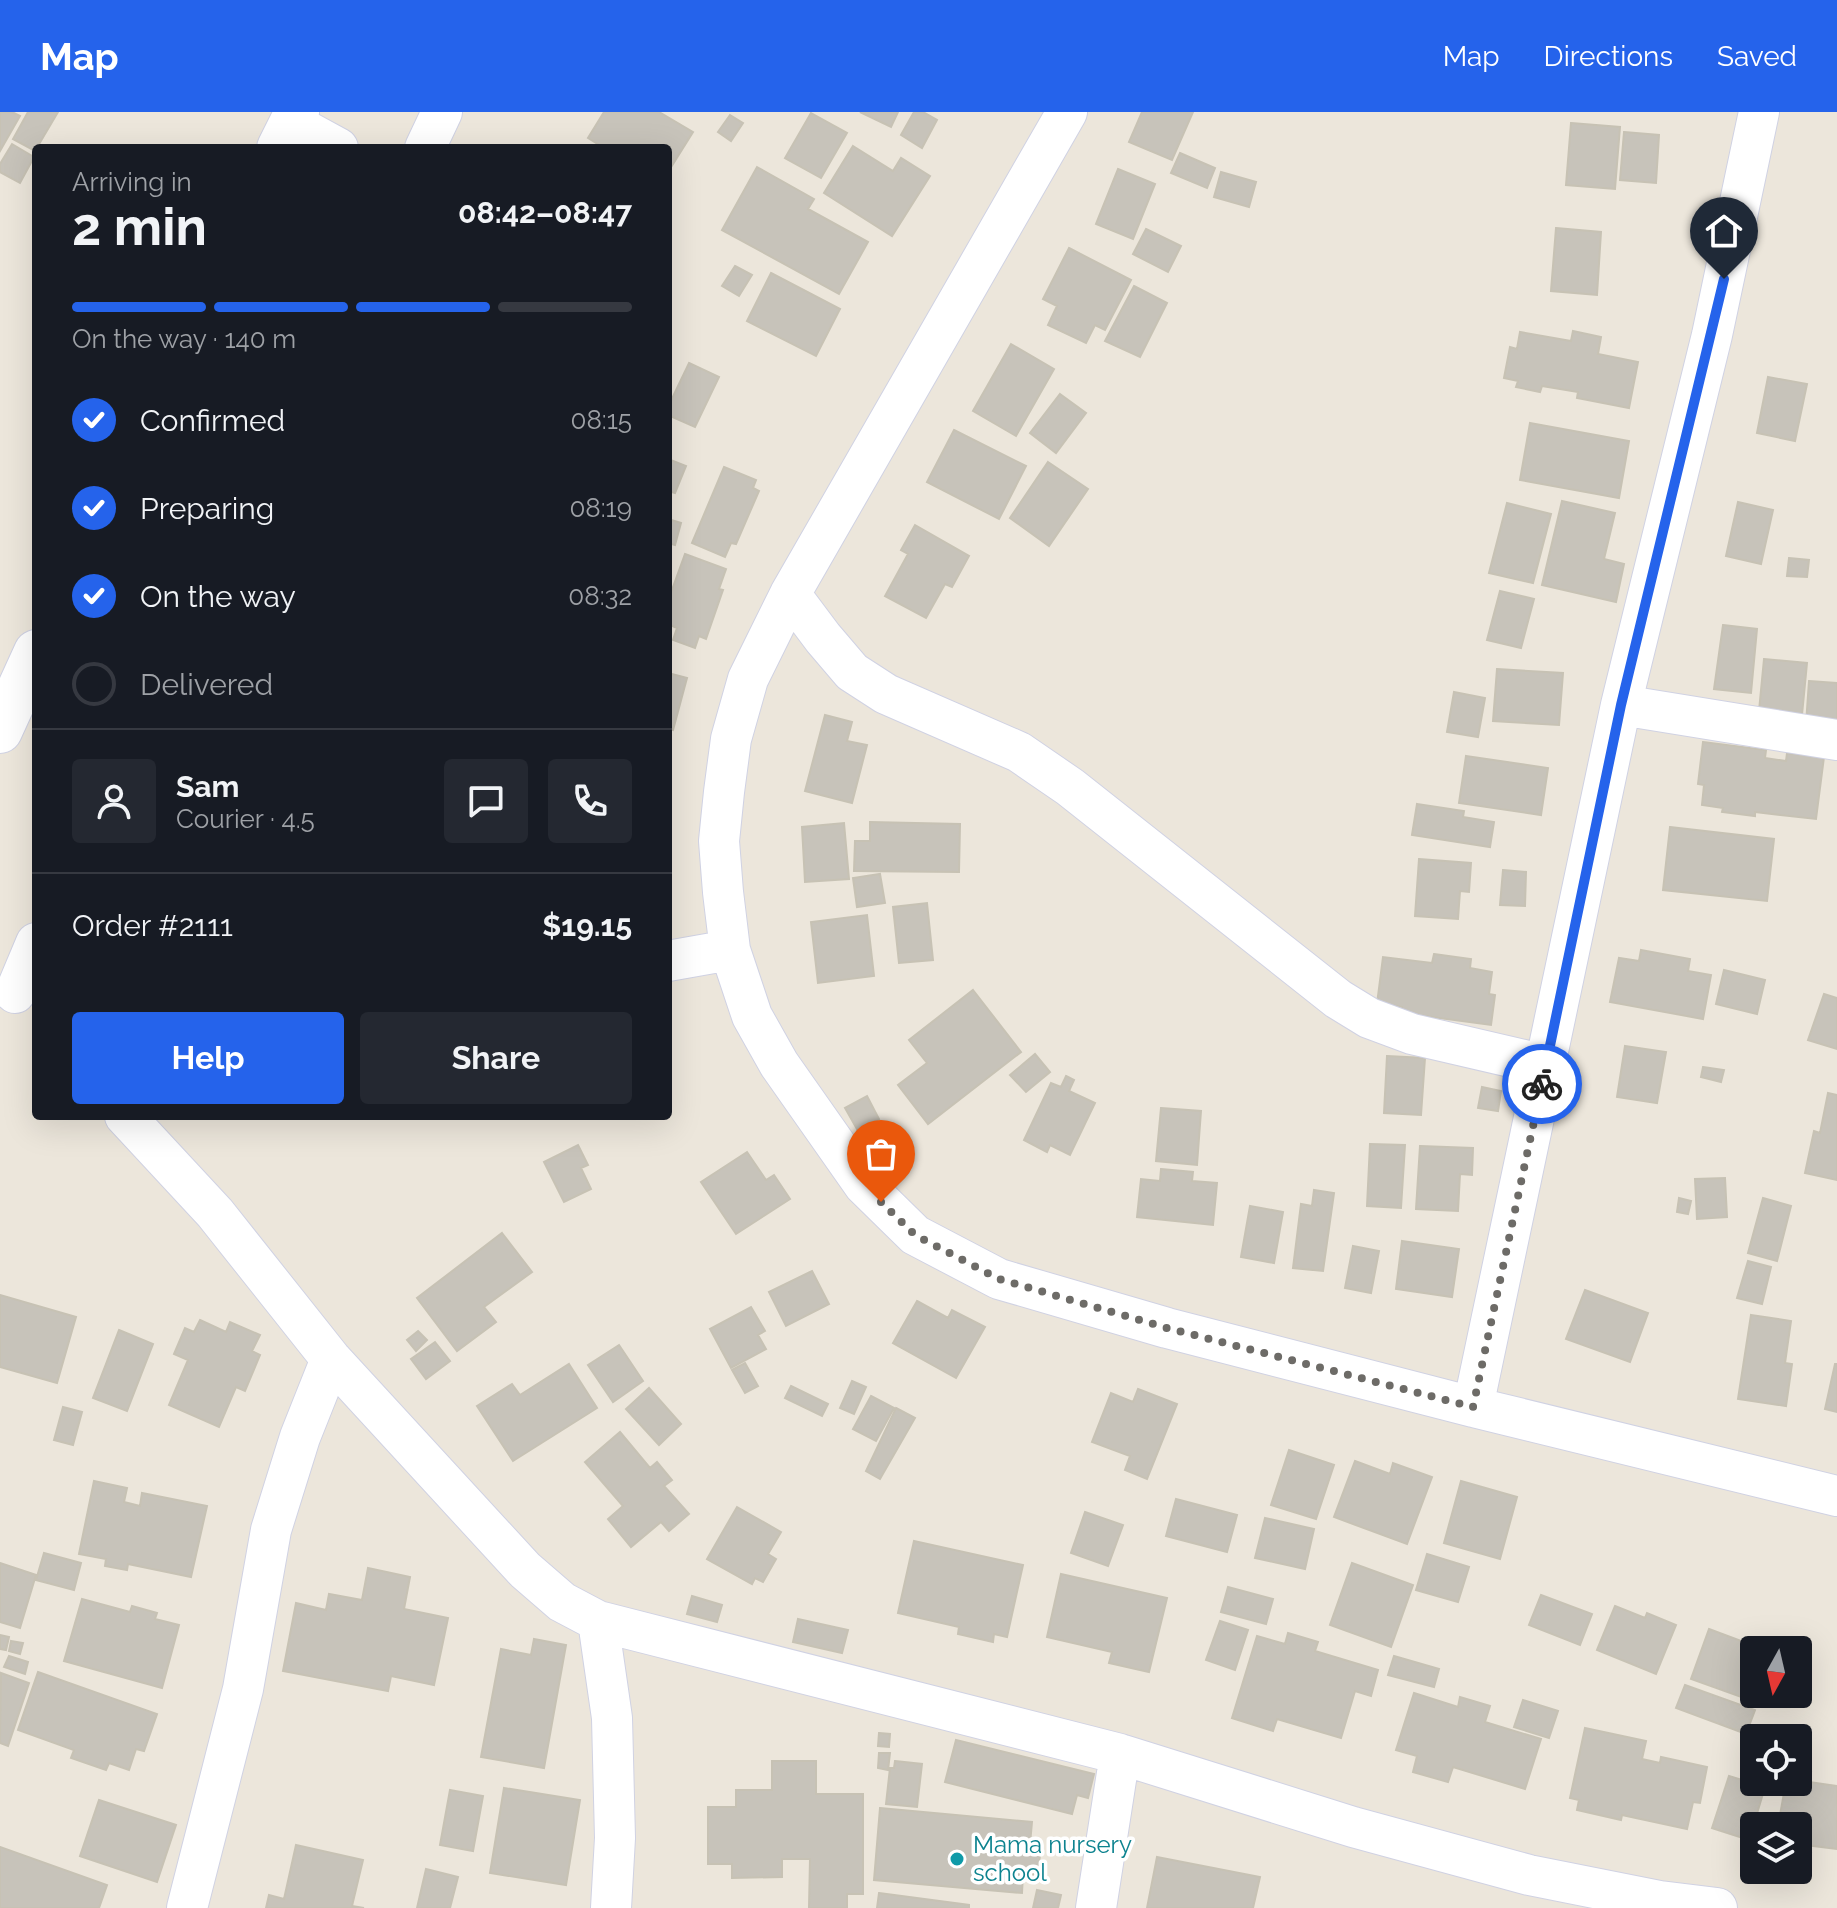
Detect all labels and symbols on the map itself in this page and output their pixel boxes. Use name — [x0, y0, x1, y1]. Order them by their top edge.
pin — [1690, 197, 1758, 279]
courier — [1502, 1044, 1582, 1124]
pin — [847, 1120, 915, 1202]
north arrow — [1740, 1636, 1812, 1708]
place label: Mama nursery school — [973, 1830, 1132, 1887]
marker: Mama nursery school — [948, 1850, 966, 1868]

